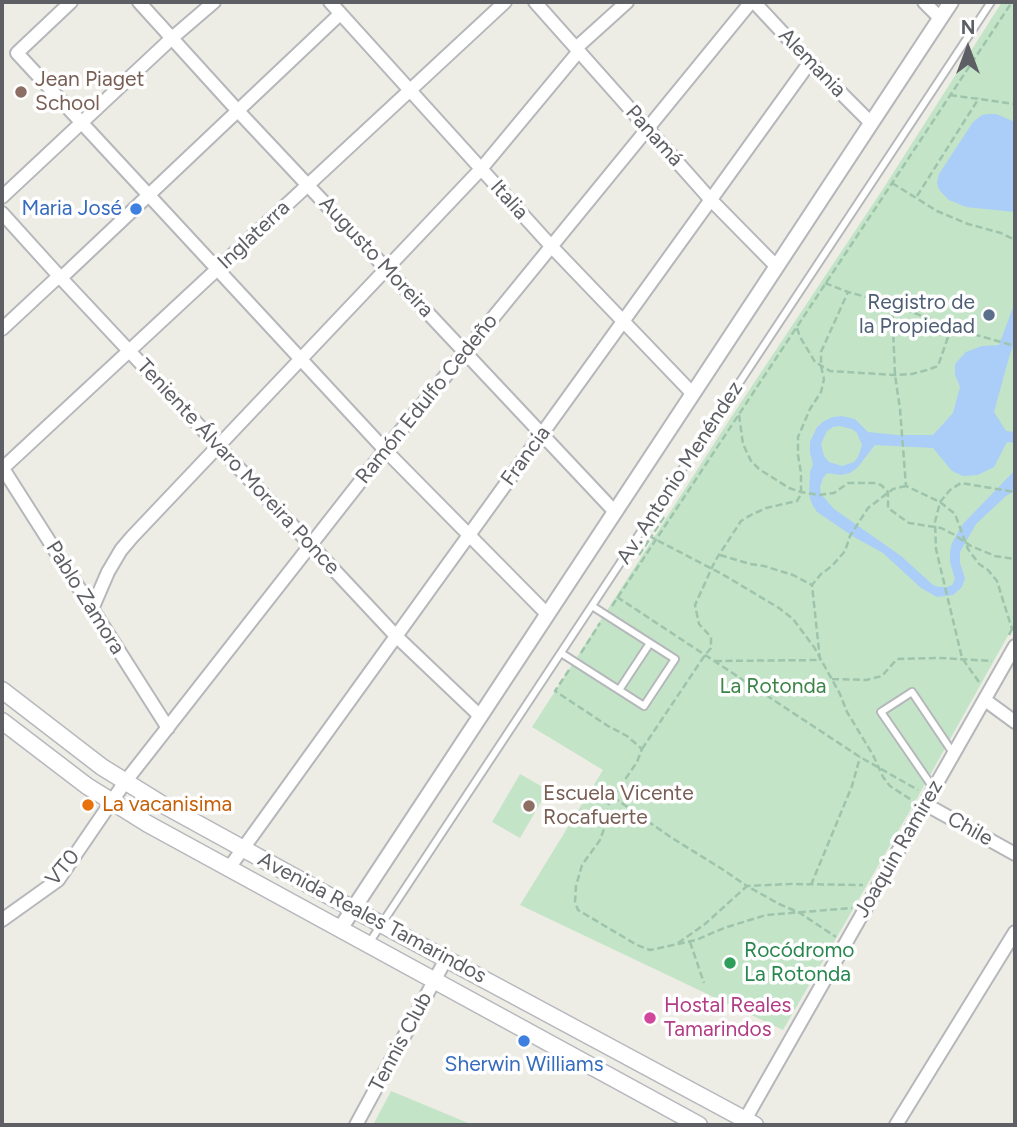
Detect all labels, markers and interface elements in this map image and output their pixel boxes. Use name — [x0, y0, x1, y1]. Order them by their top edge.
north arrow — [933, 14, 1003, 84]
text: N — [961, 16, 975, 39]
street label: Alemania — [773, 23, 851, 103]
place label: Jean Piaget School — [35, 67, 144, 117]
marker: Jean Piaget School — [13, 84, 29, 100]
street label: Panamá — [620, 100, 688, 172]
street label: Italia — [485, 175, 533, 225]
street label: Augusto Moreira — [314, 191, 438, 323]
street label: Inglaterra — [213, 195, 295, 275]
place label: Maria José — [21, 196, 122, 222]
marker: Maria José — [128, 201, 144, 217]
place label: Registro de la Propiedad — [859, 290, 975, 340]
marker: Registro de la Propiedad — [981, 307, 997, 323]
street label: Ramón Edulfo Cedeño — [351, 309, 503, 489]
street label: Teniente Álvaro Moreira Ponce — [131, 354, 345, 580]
street label: Av. Antonio Menéndez — [612, 377, 748, 569]
street label: Francia — [496, 421, 556, 491]
street label: Pablo Zamora — [40, 537, 130, 659]
park label: La Rotonda — [720, 674, 826, 700]
street label: Joaquin Ramirez — [849, 776, 949, 922]
place label: Escuela Vicente Rocafuerte — [543, 781, 694, 831]
place label: La vacanisima — [102, 792, 232, 818]
marker: La vacanisima — [80, 797, 96, 813]
marker: Escuela Vicente Rocafuerte — [521, 798, 537, 814]
street label: Chile — [943, 806, 997, 852]
street label: VT0 — [41, 845, 85, 891]
street label: Avenida Reales Tamarindos — [254, 847, 490, 989]
place label: Rocódromo La Rotonda — [744, 938, 855, 988]
marker: Rocódromo La Rotonda — [722, 955, 738, 971]
street label: Tennis Club — [364, 988, 438, 1096]
place label: Hostal Reales Tamarindos — [664, 993, 791, 1043]
marker: Hostal Reales Tamarindos — [642, 1010, 658, 1026]
marker: Sherwin Williams — [516, 1033, 532, 1049]
place label: Sherwin Williams — [445, 1052, 603, 1078]

